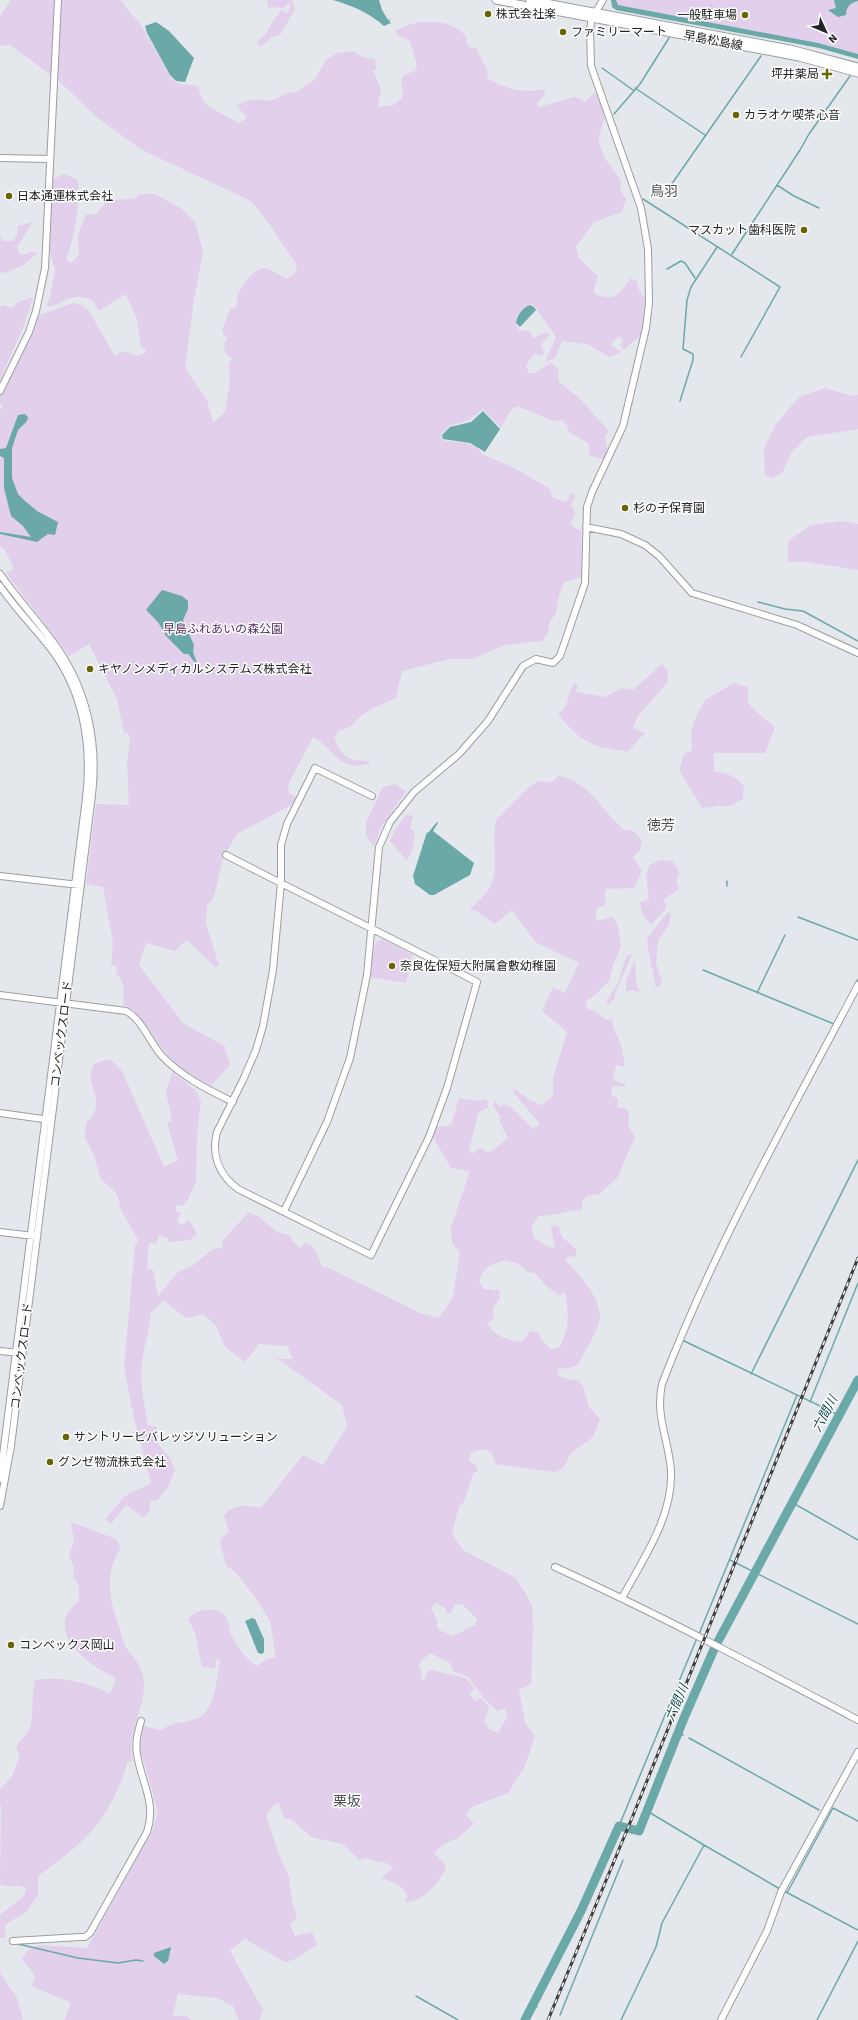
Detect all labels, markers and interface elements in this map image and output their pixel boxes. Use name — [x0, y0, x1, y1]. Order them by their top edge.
place label: 株式会社楽 — [496, 6, 556, 23]
place label: 一般駐車場 — [677, 7, 737, 24]
marker: 株式会社楽 — [483, 9, 493, 19]
marker: 一般駐車場 — [740, 10, 750, 20]
north arrow — [806, 12, 846, 52]
place label: ファミリーマート — [571, 24, 667, 41]
marker: ファミリーマート — [558, 27, 568, 37]
street label: 早島松島線 — [682, 27, 744, 55]
text: N — [825, 31, 841, 46]
place label: 坪井薬局 — [771, 66, 819, 83]
marker: 坪井薬局 — [822, 69, 832, 79]
place label: カラオケ喫茶心音 — [744, 107, 840, 124]
marker: カラオケ喫茶心音 — [731, 110, 741, 120]
district label: 鳥羽 — [650, 182, 678, 202]
place label: 日本通運株式会社 — [17, 188, 113, 205]
marker: 日本通運株式会社 — [4, 191, 14, 201]
place label: マスカット歯科医院 — [688, 222, 796, 239]
marker: マスカット歯科医院 — [799, 225, 809, 235]
place label: 杉の子保育園 — [633, 500, 705, 517]
marker: 杉の子保育園 — [620, 503, 630, 513]
park label: 早島ふれあいの森公園 — [163, 621, 283, 638]
place label: キヤノンメディカルシステムズ株式会社 — [98, 661, 311, 678]
marker: キヤノンメディカルシステムズ株式会社 — [85, 664, 95, 674]
district label: 徳芳 — [647, 816, 675, 836]
place label: 奈良佐保短大附属倉敷幼稚園 — [400, 958, 556, 975]
marker: 奈良佐保短大附属倉敷幼稚園 — [387, 961, 397, 971]
street label: コンベックスロード — [47, 980, 77, 1088]
street label: コンベックスロード — [7, 1302, 37, 1410]
water label: 六間川 — [808, 1391, 843, 1435]
place label: サントリービバレッジソリューション — [74, 1429, 278, 1446]
marker: サントリービバレッジソリューション — [61, 1432, 71, 1442]
place label: グンゼ物流株式会社 — [58, 1454, 166, 1471]
marker: グンゼ物流株式会社 — [45, 1457, 55, 1467]
place label: コンベックス岡山 — [19, 1637, 115, 1654]
marker: コンベックス岡山 — [6, 1640, 16, 1650]
water label: 六間川 — [661, 1680, 694, 1724]
district label: 栗坂 — [333, 1792, 361, 1812]

